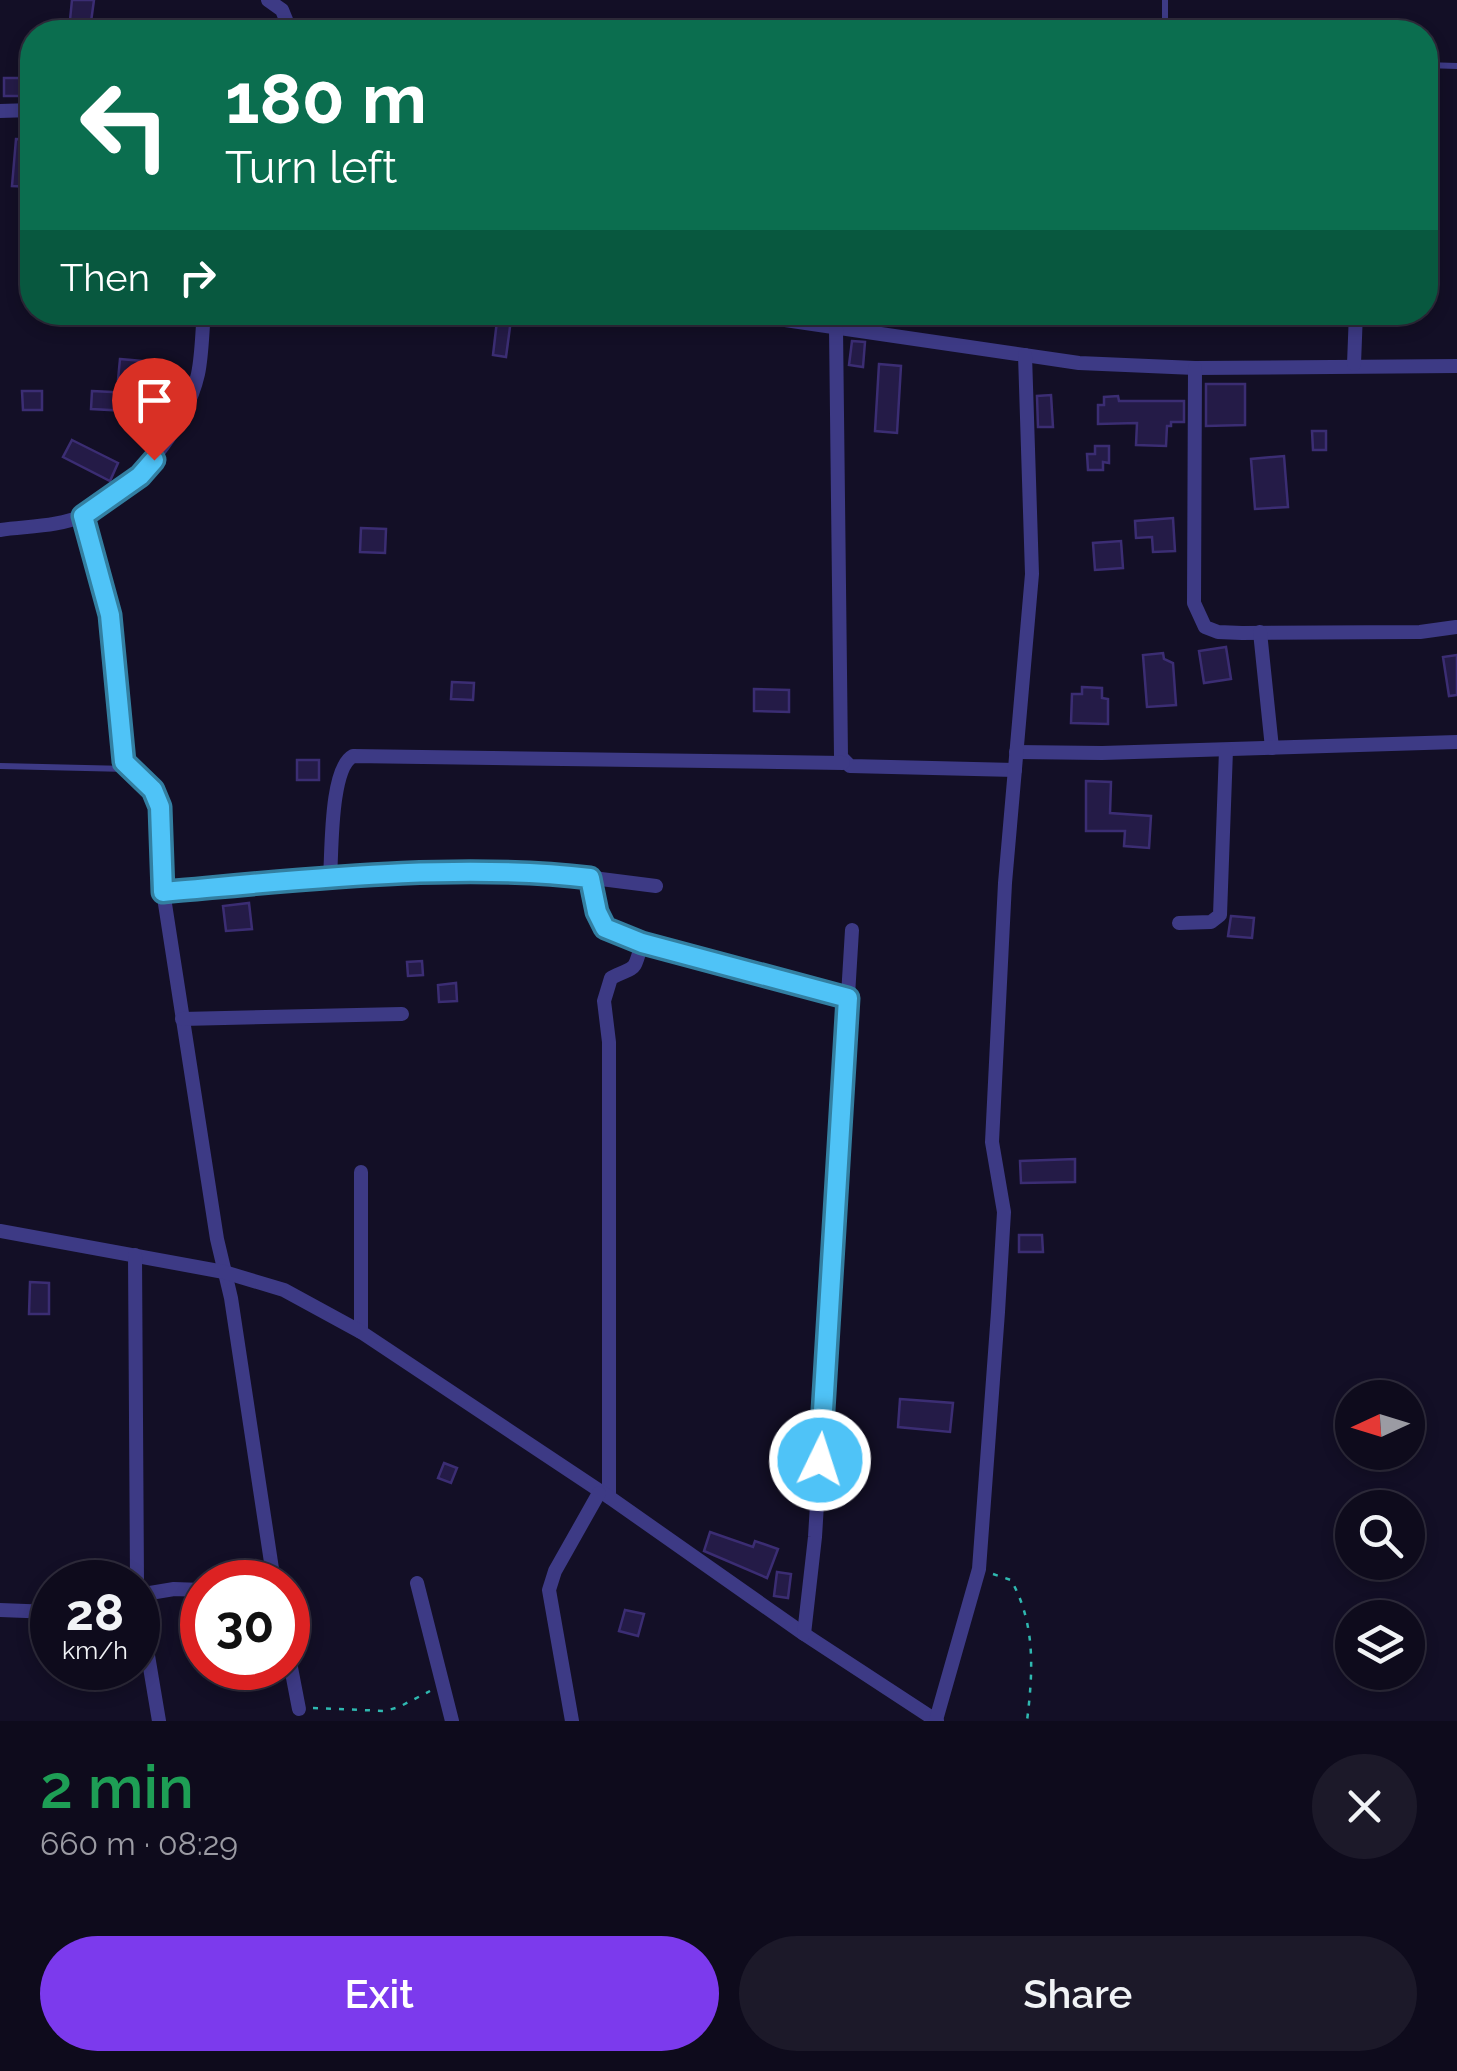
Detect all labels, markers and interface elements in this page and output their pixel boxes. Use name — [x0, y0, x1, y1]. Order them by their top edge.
text: 180 m — [225, 57, 427, 139]
icon: left — [60, 60, 190, 190]
text: Turn left — [225, 141, 397, 194]
icon: right — [170, 250, 225, 305]
text: Then — [60, 255, 150, 300]
pin — [112, 358, 197, 461]
icon: arrive — [127, 373, 182, 428]
north arrow — [1335, 1380, 1425, 1470]
map controls — [1335, 1380, 1425, 1690]
position arrow — [768, 1408, 872, 1512]
button: search — [1335, 1490, 1425, 1580]
speed limit sign: 30 — [180, 1560, 310, 1690]
text: 28 — [66, 1583, 124, 1642]
button: layers — [1335, 1600, 1425, 1690]
text: km/h — [62, 1635, 128, 1665]
text: 2 min — [40, 1752, 194, 1822]
button: close — [1312, 1754, 1417, 1859]
text: 660 m · 08:29 — [40, 1825, 238, 1862]
button: Exit — [40, 1936, 719, 2051]
button: Share — [739, 1936, 1417, 2051]

